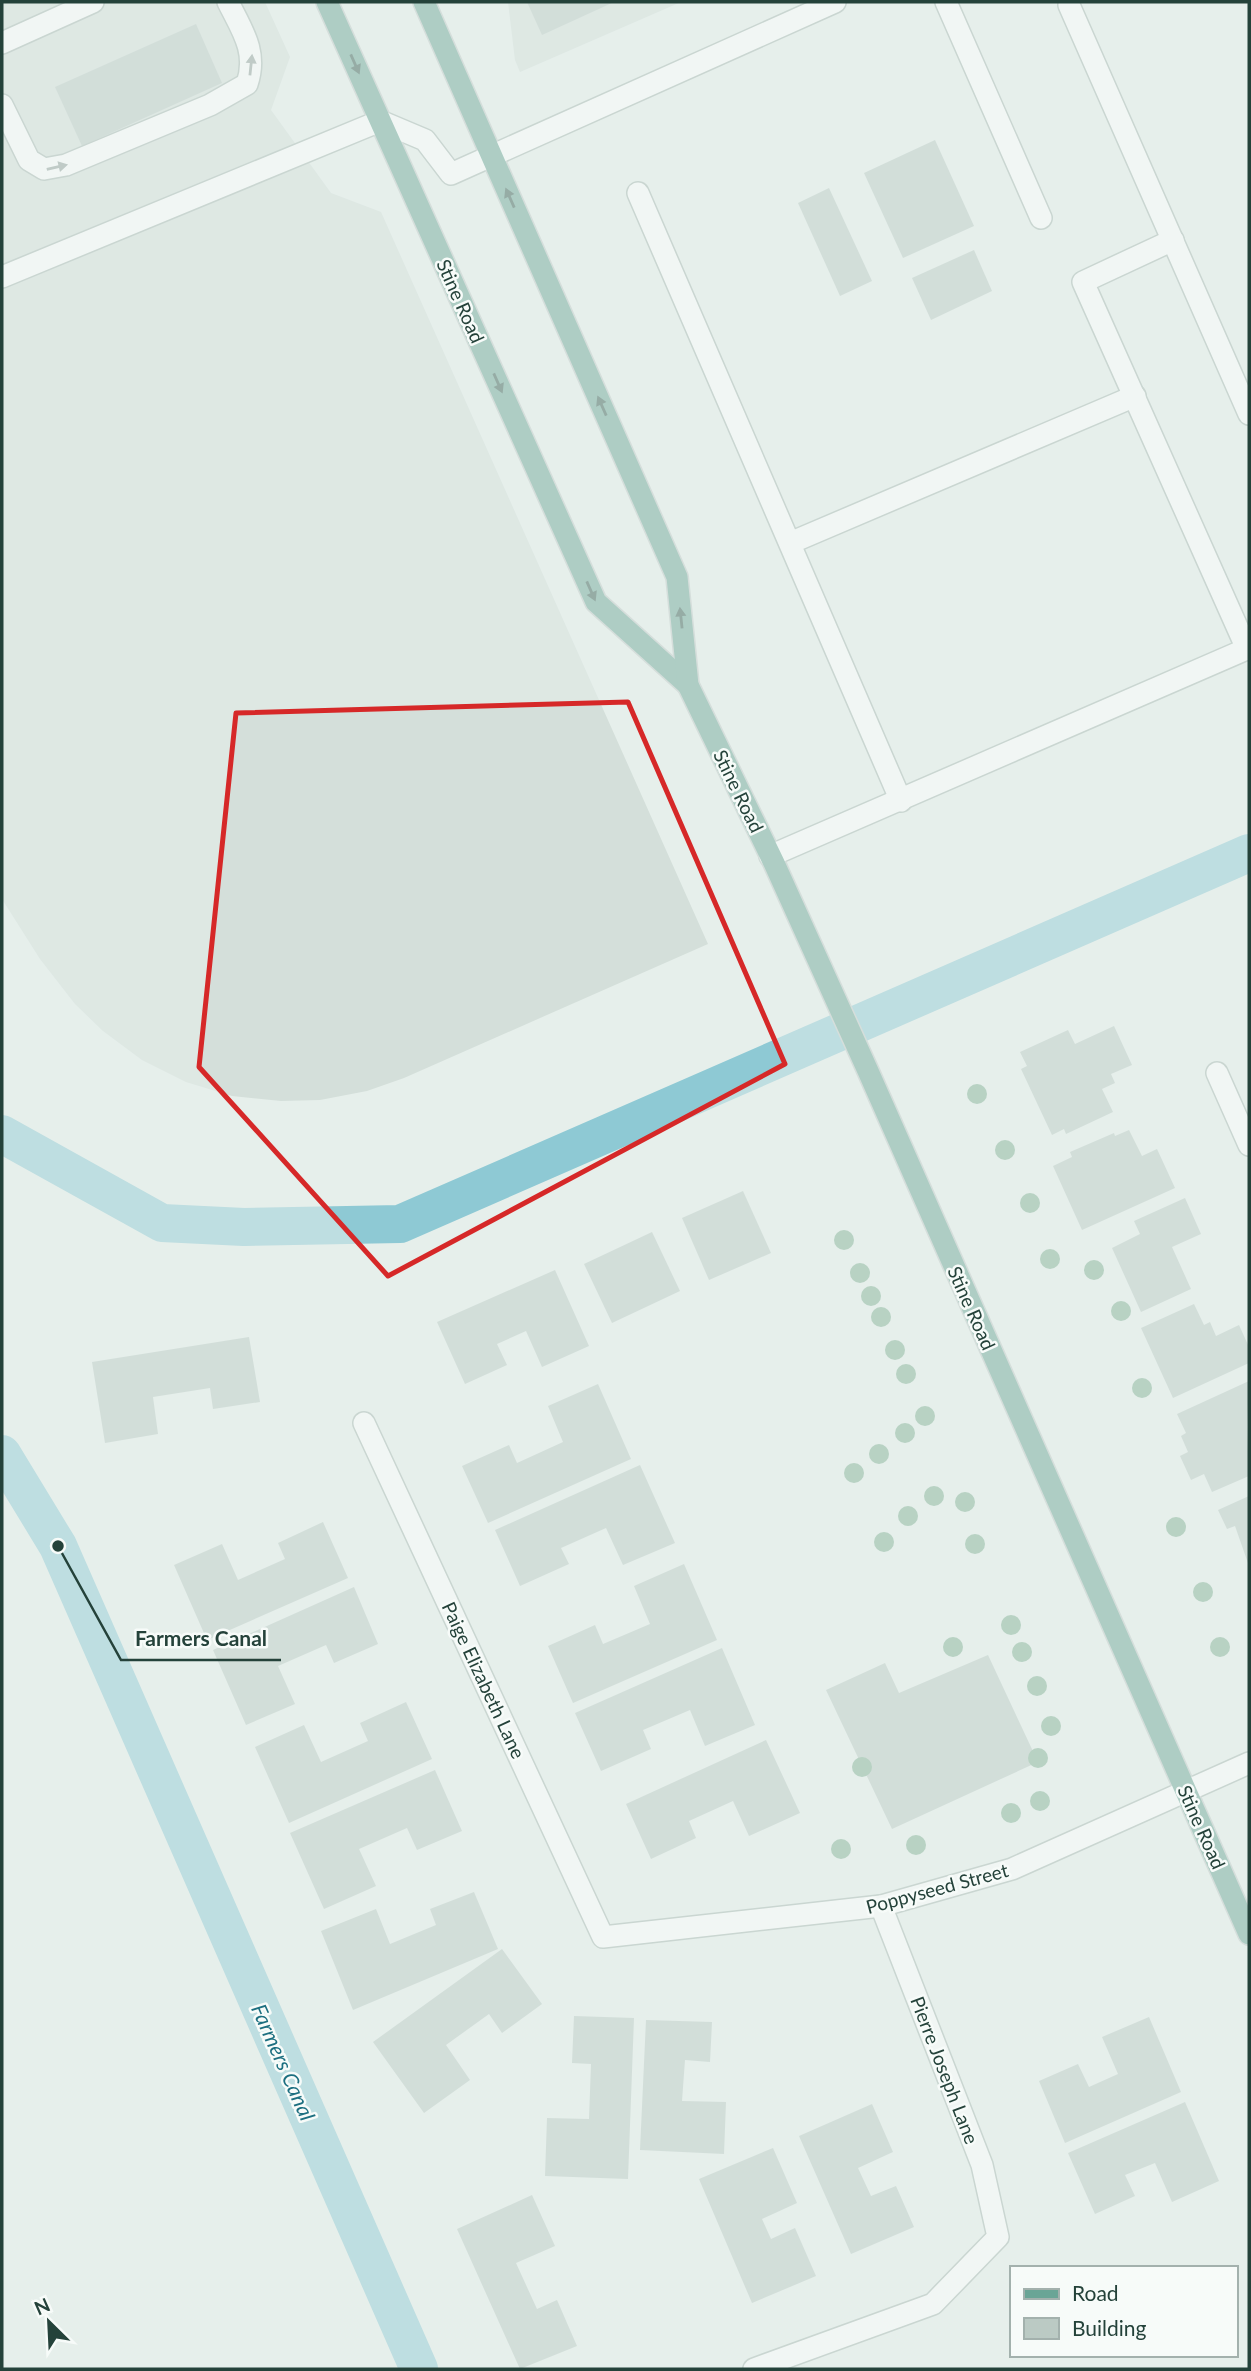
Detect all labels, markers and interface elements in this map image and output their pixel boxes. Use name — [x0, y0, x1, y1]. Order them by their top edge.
one-way arrow — [245, 54, 256, 76]
one-way arrow — [349, 54, 361, 74]
one-way arrow — [46, 161, 68, 172]
one-way arrow — [504, 188, 516, 208]
street label: Stine Road — [432, 256, 490, 346]
one-way arrow — [493, 373, 504, 394]
one-way arrow — [596, 395, 607, 416]
one-way arrow — [585, 581, 597, 601]
one-way arrow — [675, 606, 686, 628]
street label: Stine Road — [709, 746, 769, 836]
street label: Stine Road — [943, 1263, 1001, 1353]
street label: Paige Elizabeth Lane — [438, 1598, 530, 1762]
callout: Farmers Canal — [121, 1618, 281, 1660]
text: Farmers Canal — [135, 1625, 267, 1650]
street label: Stine Road — [1173, 1782, 1231, 1872]
street label: Poppyseed Street — [863, 1858, 1011, 1918]
street label: Pierre Joseph Lane — [906, 1993, 984, 2147]
water label: Farmers Canal — [247, 2000, 321, 2124]
legend — [1010, 2266, 1237, 2357]
text: Road — [1072, 2280, 1119, 2305]
north arrow — [14, 2287, 84, 2357]
text: N — [31, 2293, 53, 2319]
text: Building — [1072, 2315, 1147, 2340]

